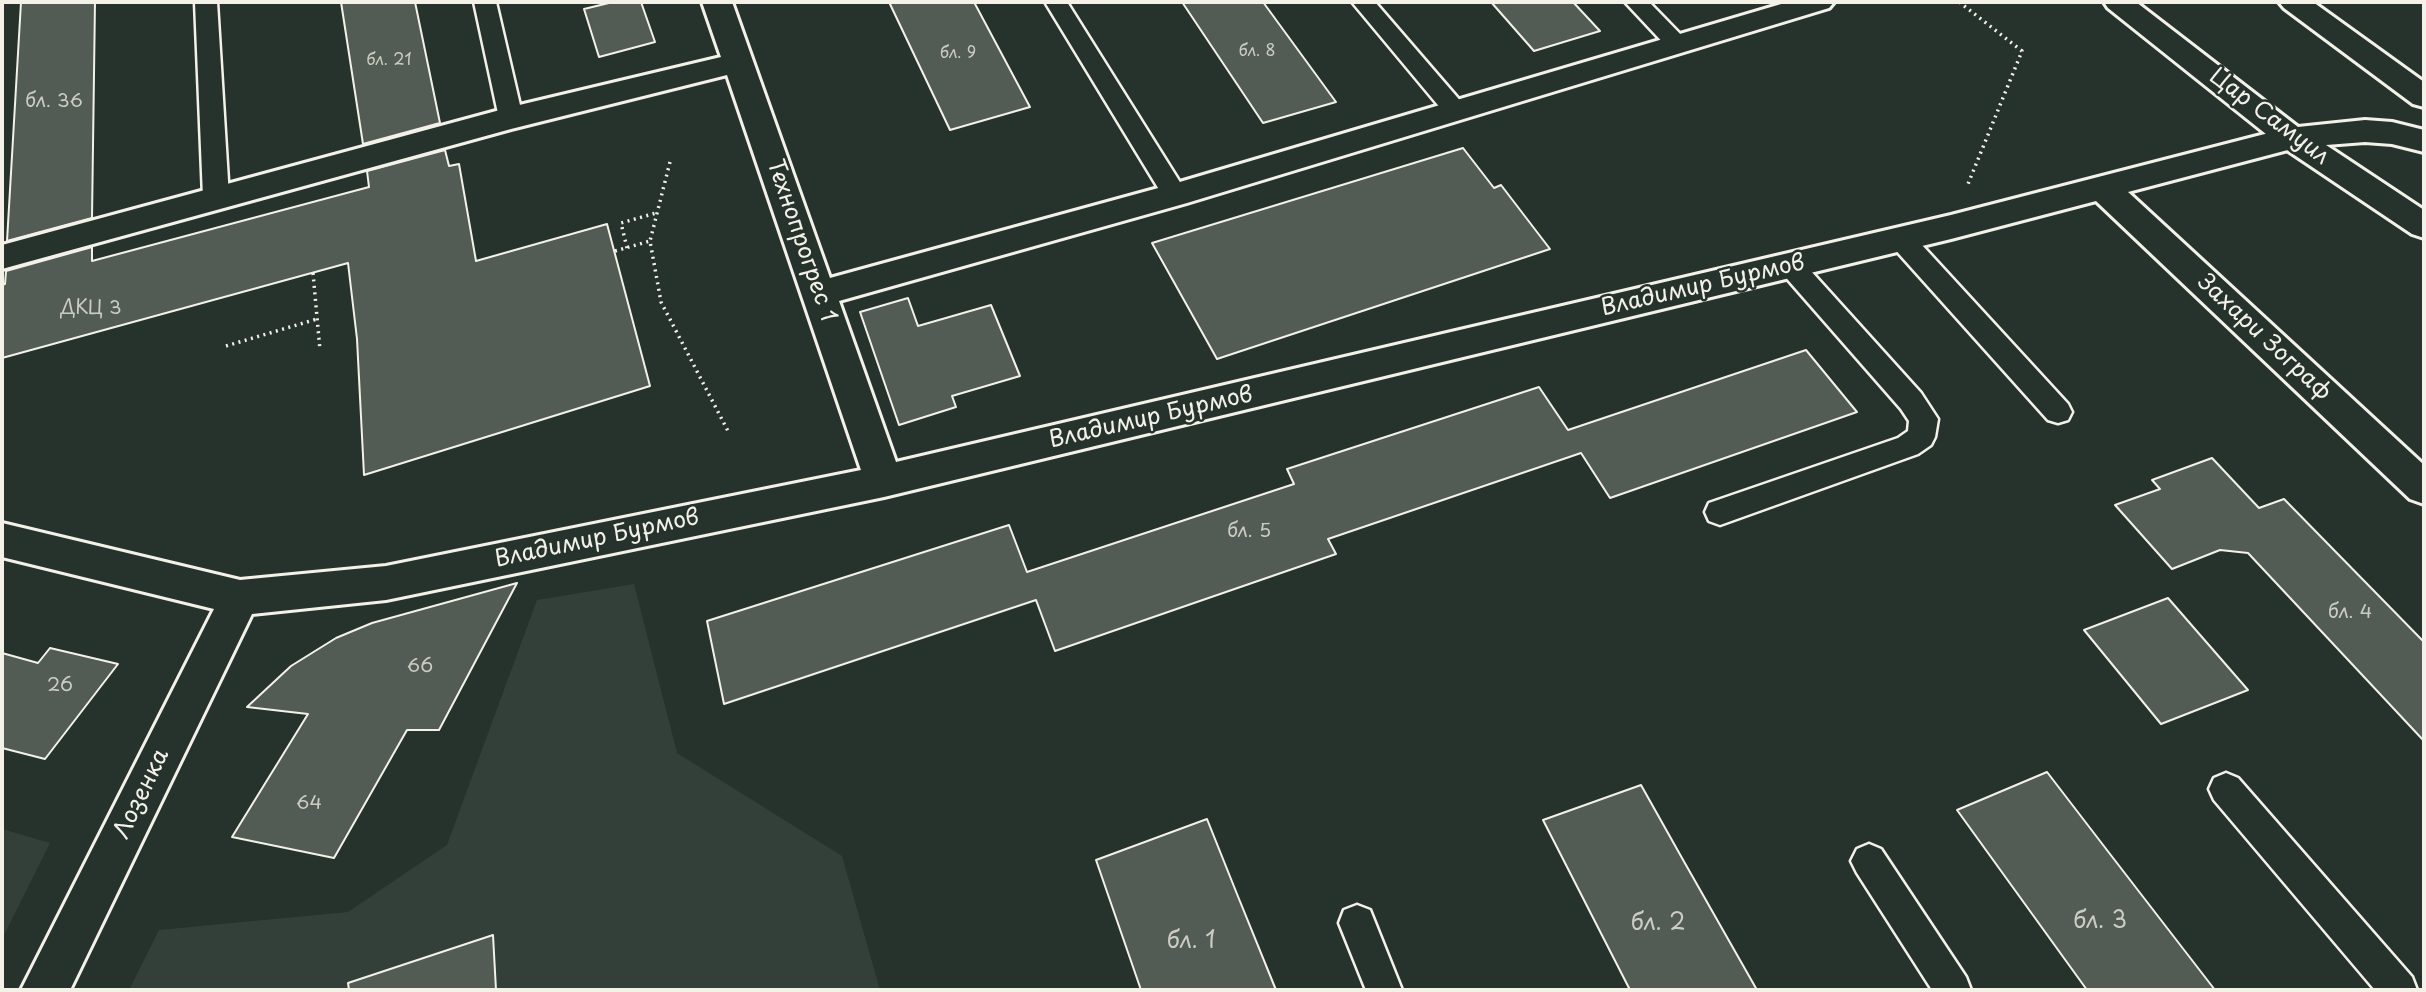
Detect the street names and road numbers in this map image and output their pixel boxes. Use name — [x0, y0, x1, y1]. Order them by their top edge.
street label: Цар Самуил — [2203, 63, 2335, 171]
street label: Технопрогрес 1 — [760, 156, 842, 326]
street label: Владимир Бурмов — [1598, 249, 1808, 323]
street label: Захари Зограф — [2191, 269, 2337, 407]
street label: Владимир Бурмов — [1046, 381, 1256, 455]
street label: Владимир Бурмов — [492, 504, 702, 574]
street label: Лозенка — [108, 745, 176, 843]

